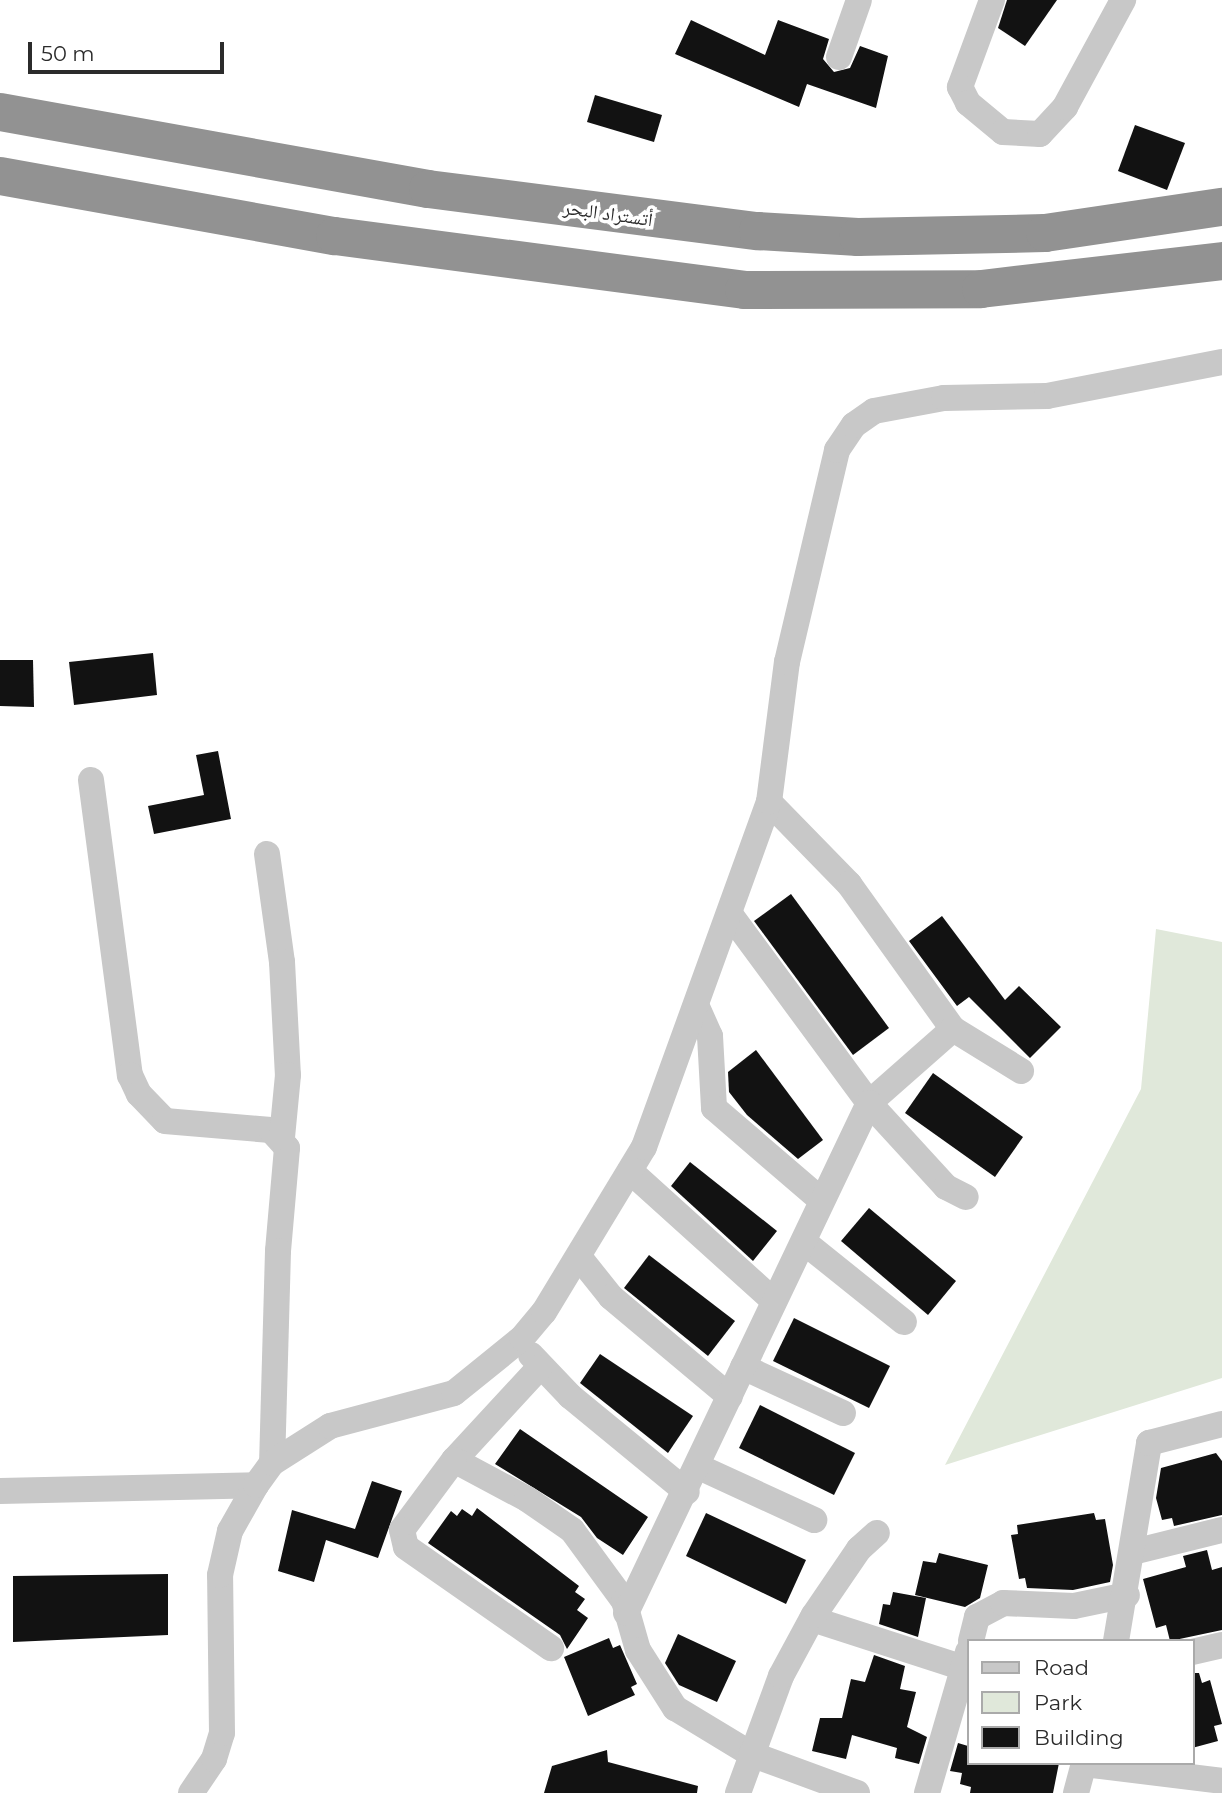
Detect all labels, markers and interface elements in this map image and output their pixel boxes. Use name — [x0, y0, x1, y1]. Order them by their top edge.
scale bar — [32, 28, 228, 72]
text: 50 m — [41, 41, 95, 66]
street label: أتستراد البحر — [562, 196, 654, 232]
legend — [967, 1639, 1194, 1765]
text: Road — [1034, 1655, 1089, 1680]
text: Park — [1034, 1690, 1082, 1715]
text: Building — [1034, 1725, 1124, 1750]

